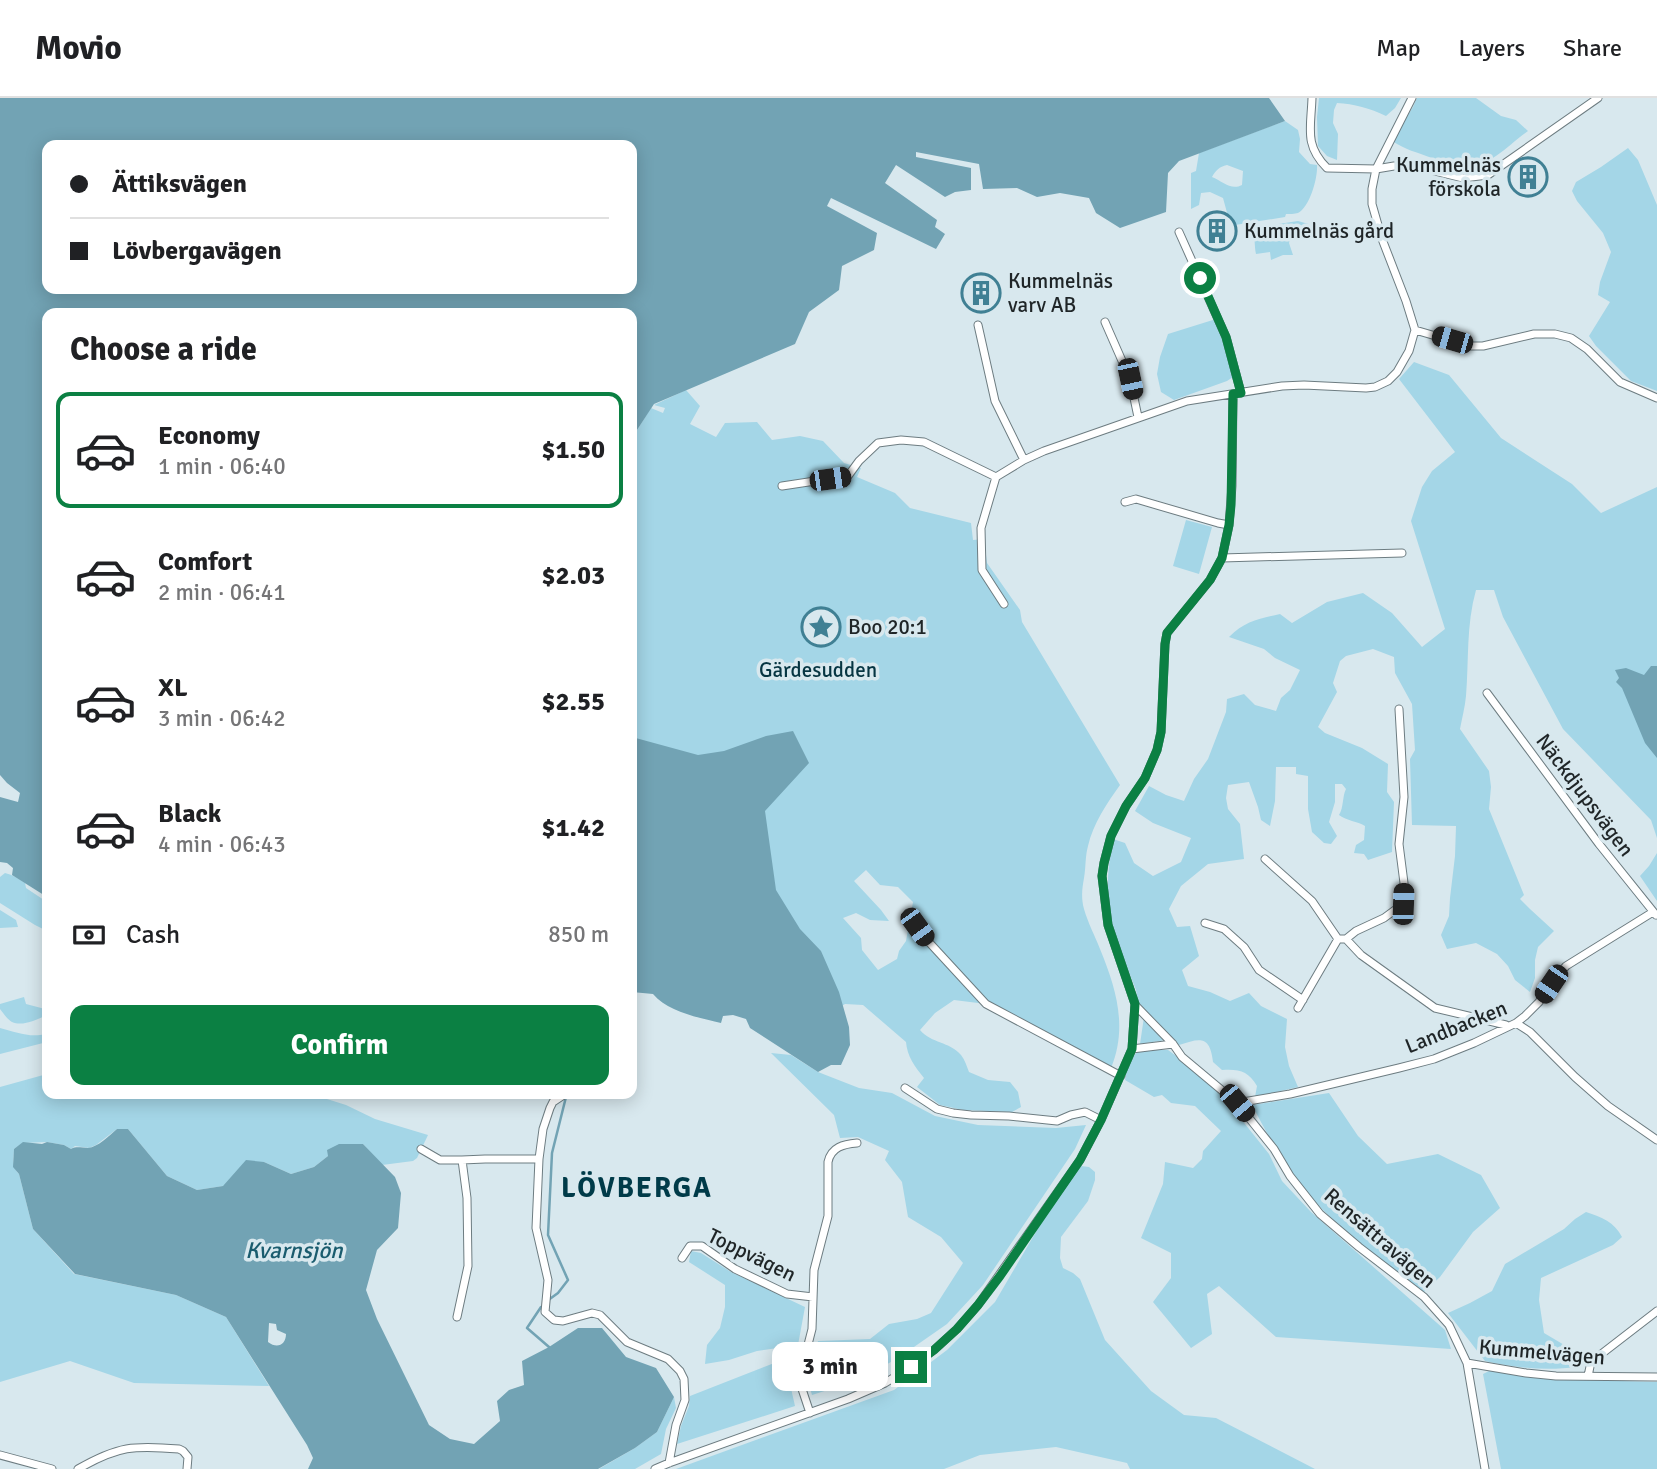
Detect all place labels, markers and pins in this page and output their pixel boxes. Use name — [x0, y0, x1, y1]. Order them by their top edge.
place label: Kummelnäs förskola — [1396, 152, 1501, 202]
building icon: Kummelnäs förskola — [1507, 156, 1549, 198]
building icon: Kummelnäs gård — [1196, 210, 1238, 252]
place label: Kummelnäs gård — [1244, 218, 1394, 244]
place label: Kummelnäs varv AB — [1008, 268, 1113, 318]
building icon: Kummelnäs varv AB — [960, 272, 1002, 314]
place icon: Boo 20:1 — [800, 606, 842, 648]
place label: Boo 20:1 — [848, 614, 927, 640]

